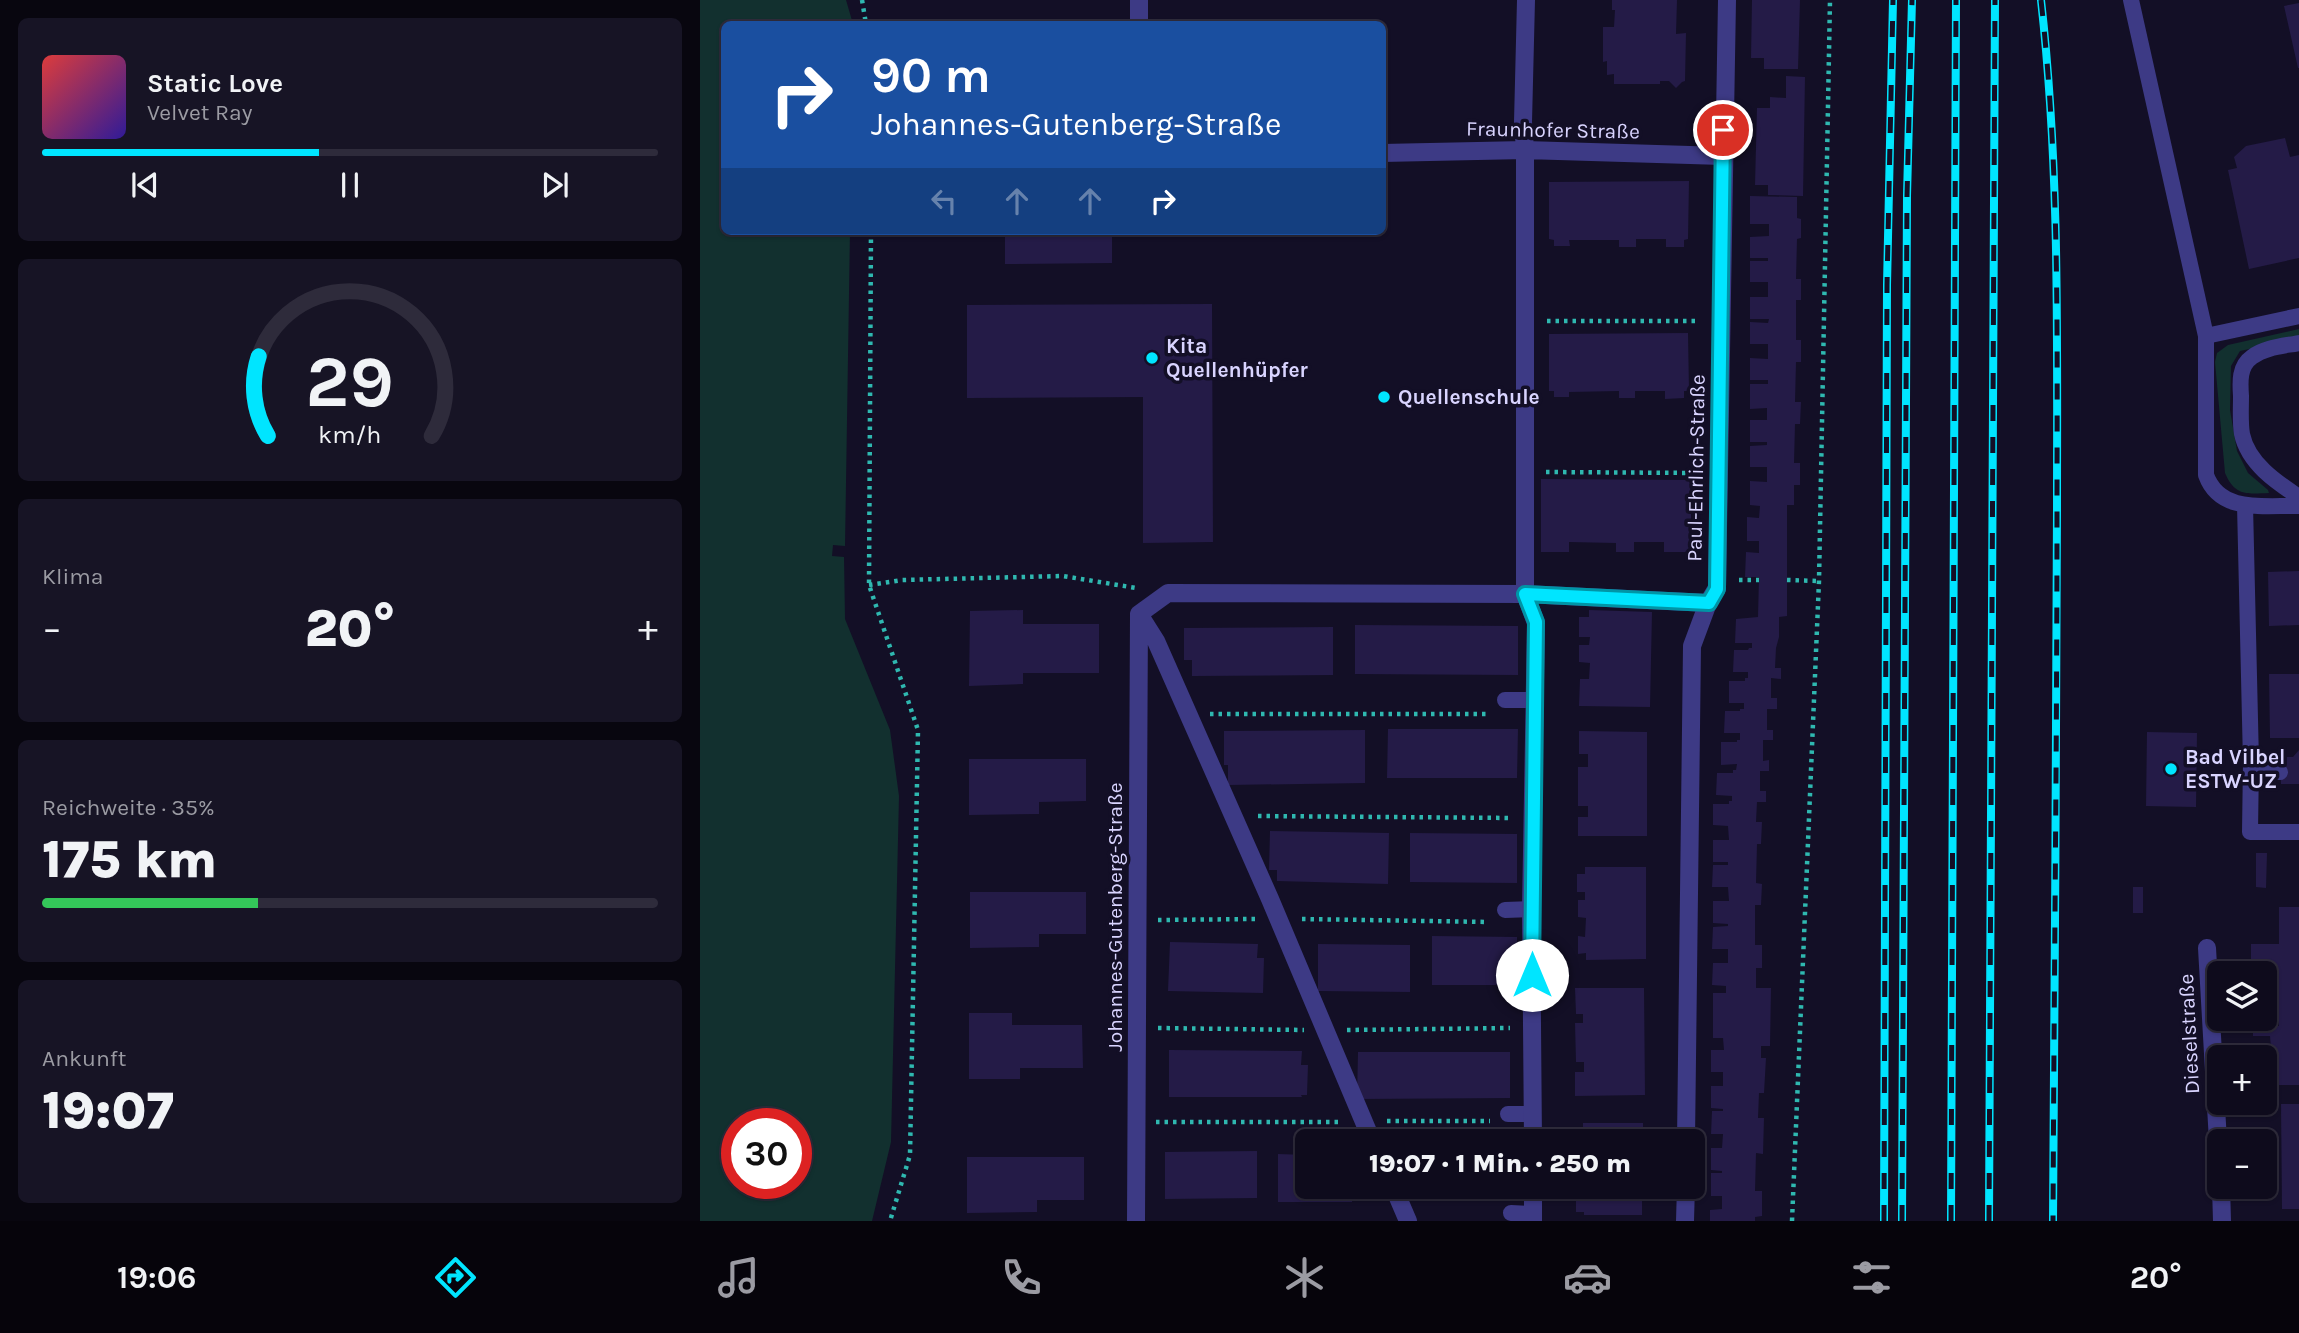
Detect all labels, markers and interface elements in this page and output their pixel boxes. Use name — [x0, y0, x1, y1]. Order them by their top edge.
text: 90 m — [871, 47, 991, 104]
icon: right — [756, 49, 847, 140]
text: Static Love — [147, 68, 283, 99]
text: Velvet Ray — [147, 99, 252, 126]
pin — [1693, 100, 1753, 160]
text: Johannes-Gutenberg-Straße — [871, 106, 1281, 143]
icon: arrive — [1704, 111, 1742, 149]
street label: Fraunhofer Straße — [1466, 116, 1640, 144]
icon: previous — [126, 166, 164, 204]
icon: pause — [331, 166, 369, 204]
icon: next — [536, 166, 574, 204]
icon: left — [925, 182, 963, 220]
icon: ahead — [998, 182, 1036, 220]
icon: ahead — [1071, 182, 1109, 220]
icon: right — [1144, 182, 1182, 220]
place label: Kita Quellenhüpfer — [1166, 334, 1309, 382]
text: 29 — [306, 339, 394, 424]
marker: Kita Quellenhüpfer — [1144, 350, 1160, 366]
street label: Paul-Ehrlich-Straße — [1682, 374, 1710, 562]
place label: Quellenschule — [1398, 385, 1540, 409]
marker: Quellenschule — [1376, 389, 1392, 405]
text: km/h — [318, 420, 382, 449]
text: Klima — [42, 563, 103, 590]
text: 20° — [305, 598, 395, 659]
text: − — [42, 606, 62, 651]
text: + — [638, 606, 658, 651]
place label: Bad Vilbel ESTW-UZ — [2185, 745, 2285, 793]
marker: Bad Vilbel ESTW-UZ — [2163, 761, 2179, 777]
street label: Johannes-Gutenberg-Straße — [1103, 782, 1127, 1052]
text: Reichweite · 35% — [42, 794, 215, 821]
text: 175 km — [42, 829, 217, 890]
position arrow — [1495, 938, 1569, 1012]
map controls — [2207, 961, 2277, 1199]
button: layers — [2207, 961, 2277, 1031]
street label: Dieselstraße — [2174, 973, 2204, 1095]
text: Ankunft — [42, 1045, 126, 1072]
button: + — [2207, 1045, 2277, 1115]
text: 19:07 — [42, 1080, 174, 1141]
speed limit sign: 30 — [721, 1108, 812, 1199]
button: − — [2207, 1129, 2277, 1199]
text: 19:07 · 1 Min. · 250 m — [1369, 1148, 1631, 1179]
icon: directions — [431, 1253, 480, 1302]
icon: music — [714, 1253, 763, 1302]
icon: phone — [997, 1253, 1046, 1302]
icon: climate — [1280, 1253, 1329, 1302]
icon: car — [1563, 1253, 1612, 1302]
icon: filters — [1847, 1253, 1896, 1302]
text: 19:06 — [117, 1259, 196, 1296]
text: 20° — [2130, 1259, 2182, 1296]

